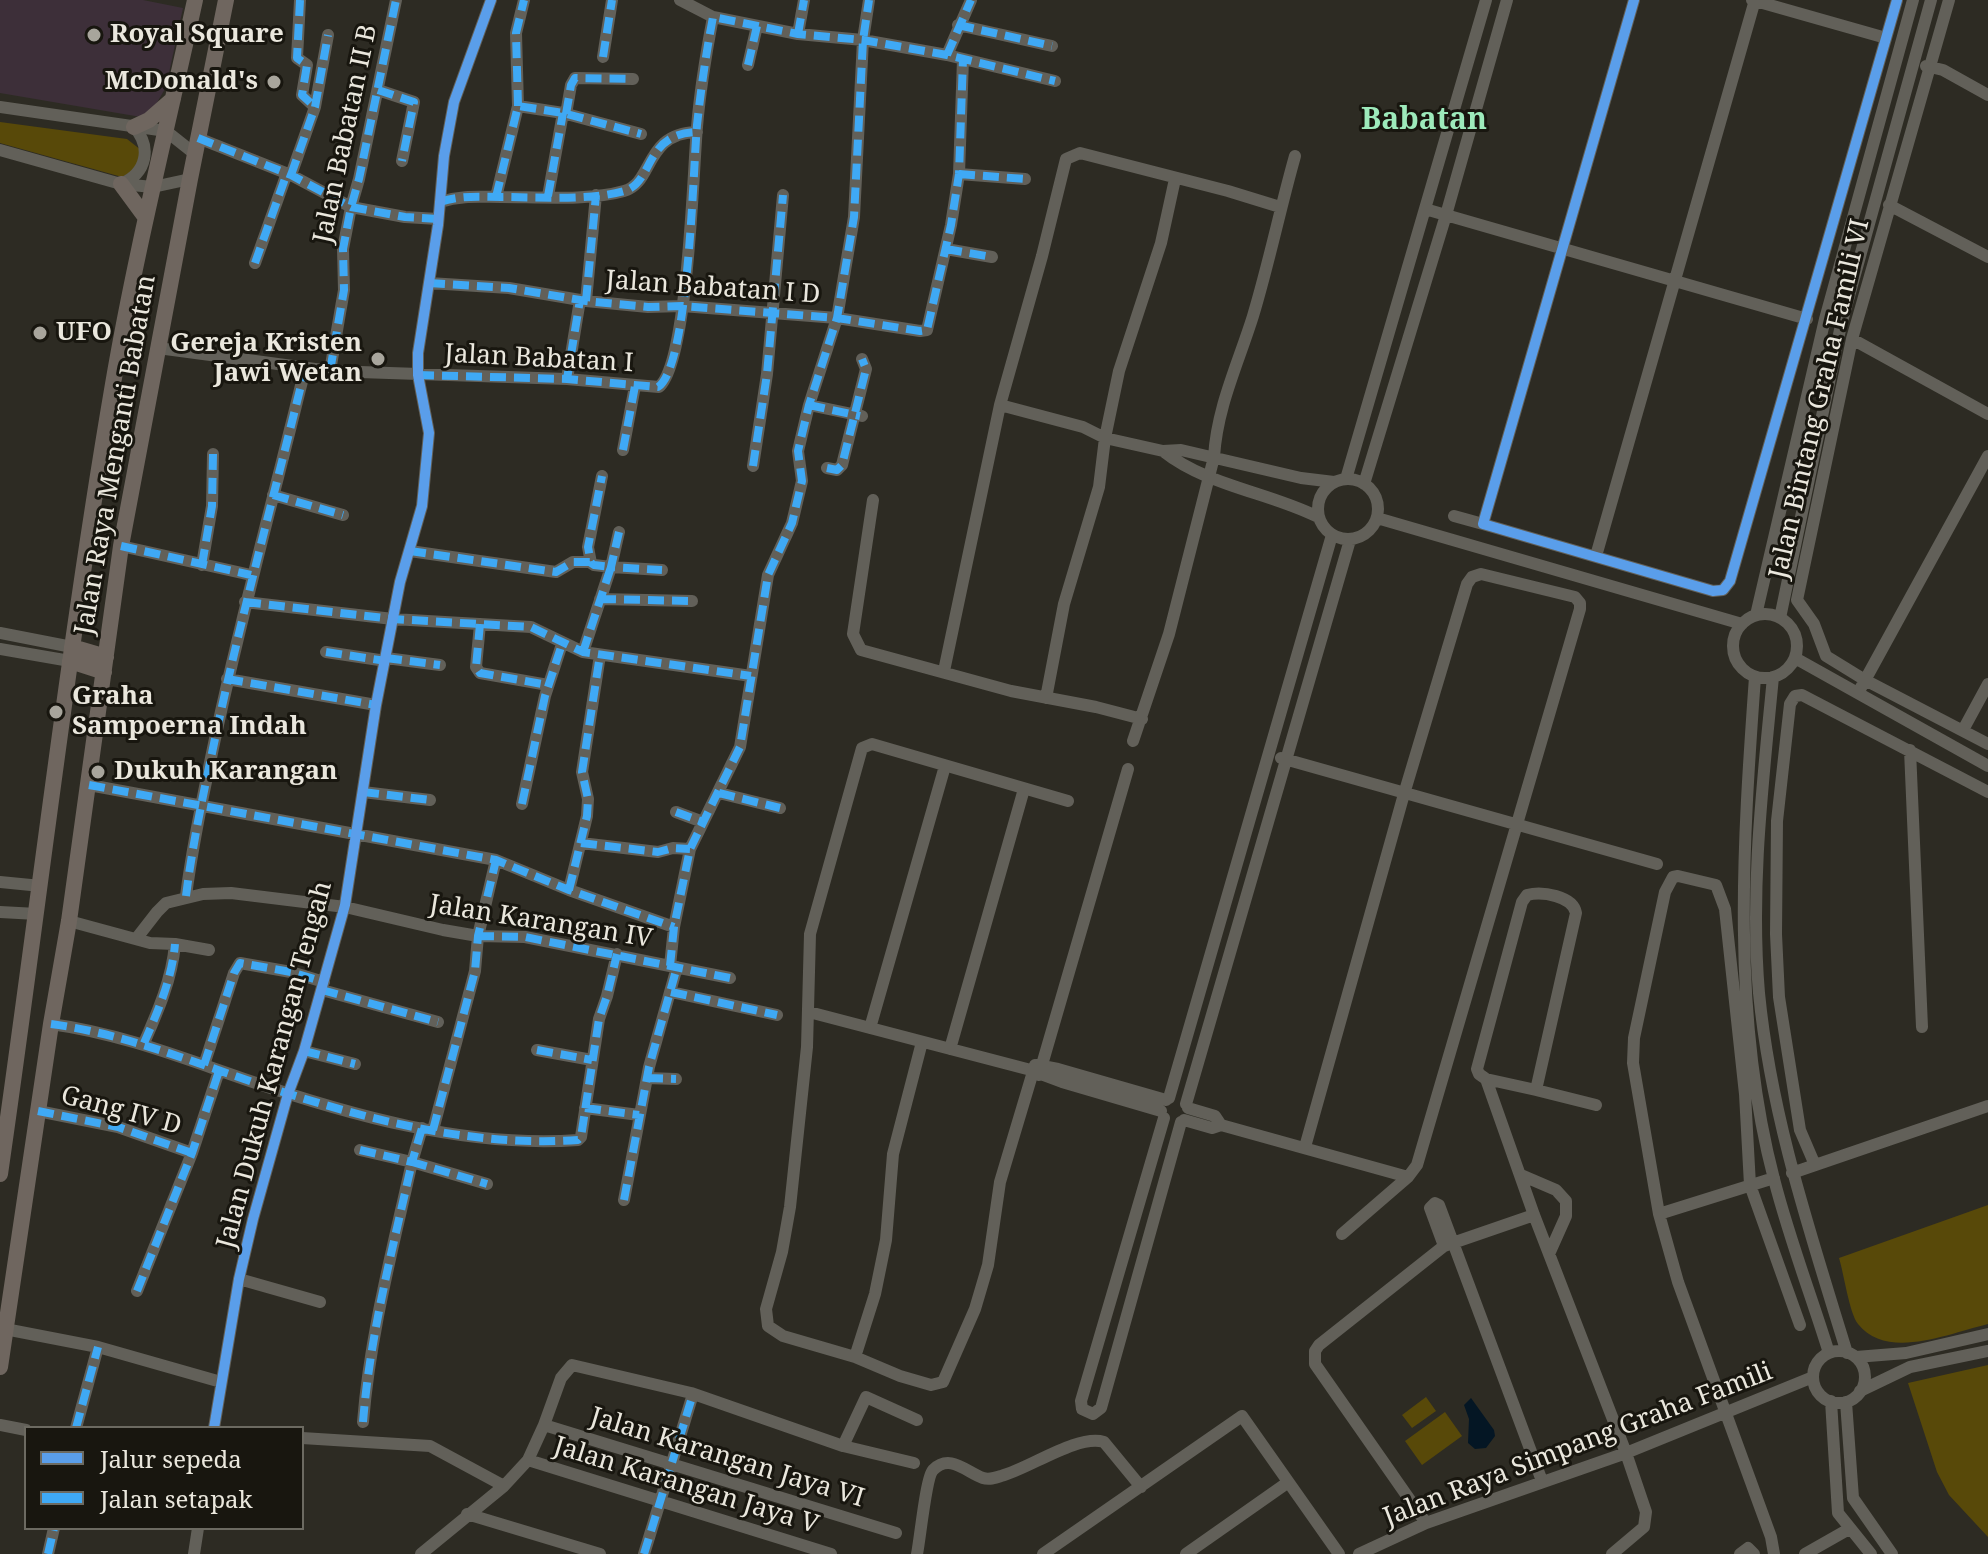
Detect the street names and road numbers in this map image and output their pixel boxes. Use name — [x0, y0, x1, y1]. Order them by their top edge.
street label: Jalan Babatan II B — [308, 22, 384, 246]
street label: Jalan Bintang Graha Famili VI — [1763, 216, 1877, 582]
street label: Jalan Babatan I D — [605, 265, 821, 311]
street label: Jalan Raya Menganti Babatan — [69, 273, 163, 637]
street label: Jalan Babatan I — [444, 338, 634, 380]
street label: Jalan Dukuh Karangan Tengah — [211, 878, 339, 1252]
street label: Jalan Karangan IV — [427, 889, 655, 955]
street label: Gang IV D — [57, 1080, 185, 1142]
street label: Jalan Raya Simpang Graha Famili — [1379, 1356, 1777, 1534]
street label: Jalan Karangan Jaya VI — [586, 1401, 868, 1515]
street label: Jalan Karangan Jaya V — [550, 1431, 822, 1541]

